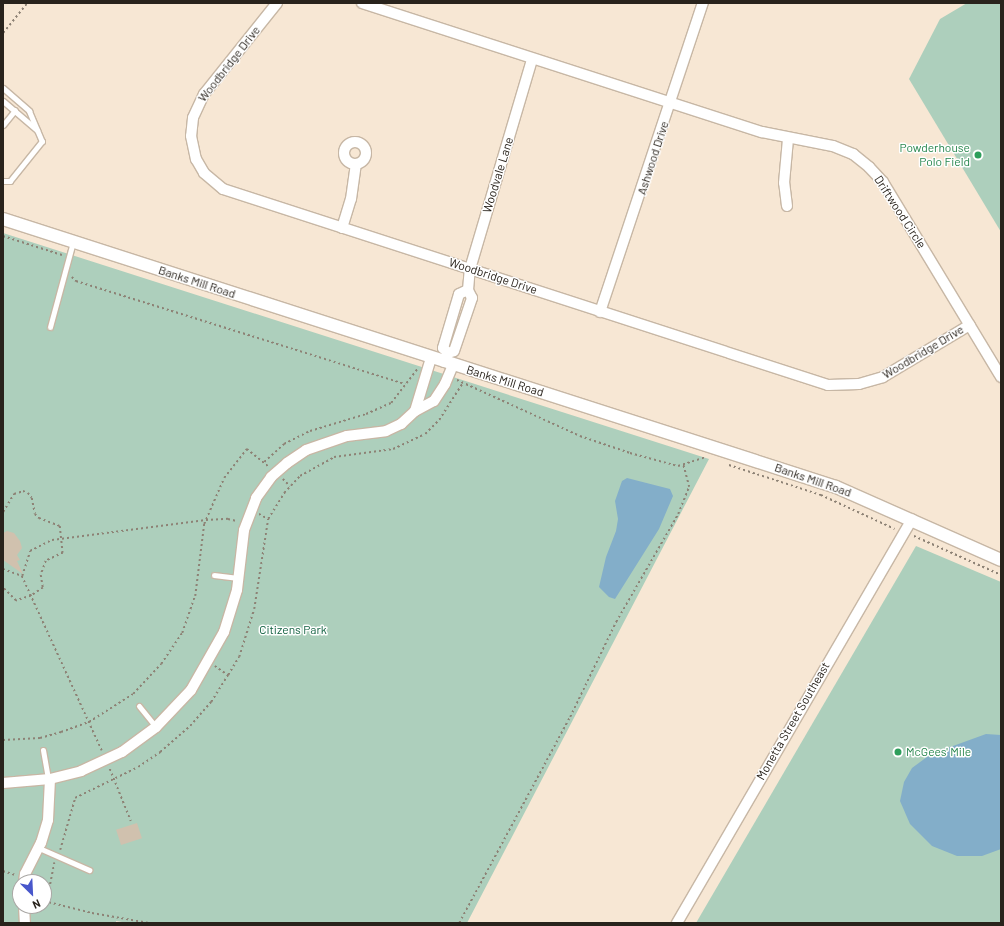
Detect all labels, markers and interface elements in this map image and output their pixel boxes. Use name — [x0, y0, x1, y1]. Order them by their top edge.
street label: Woodbridge Drive — [195, 23, 263, 105]
street label: Ashwood Drive — [634, 119, 672, 197]
street label: Woodvale Lane — [480, 135, 516, 215]
place label: Powderhouse Polo Field — [900, 141, 970, 169]
marker: Powderhouse Polo Field — [973, 150, 983, 160]
street label: Driftwood Circle — [871, 173, 929, 251]
street label: Woodbridge Drive — [447, 255, 539, 297]
street label: Banks Mill Road — [157, 263, 237, 301]
street label: Woodbridge Drive — [880, 322, 966, 382]
street label: Banks Mill Road — [465, 362, 545, 400]
street label: Banks Mill Road — [773, 460, 853, 500]
park label: Citizens Park — [259, 623, 327, 637]
street label: Monetta Street Southeast — [753, 660, 833, 782]
place label: McGees' Mile — [906, 745, 971, 759]
marker: McGees' Mile — [893, 747, 903, 757]
north arrow — [12, 874, 52, 914]
text: N — [31, 897, 43, 912]

